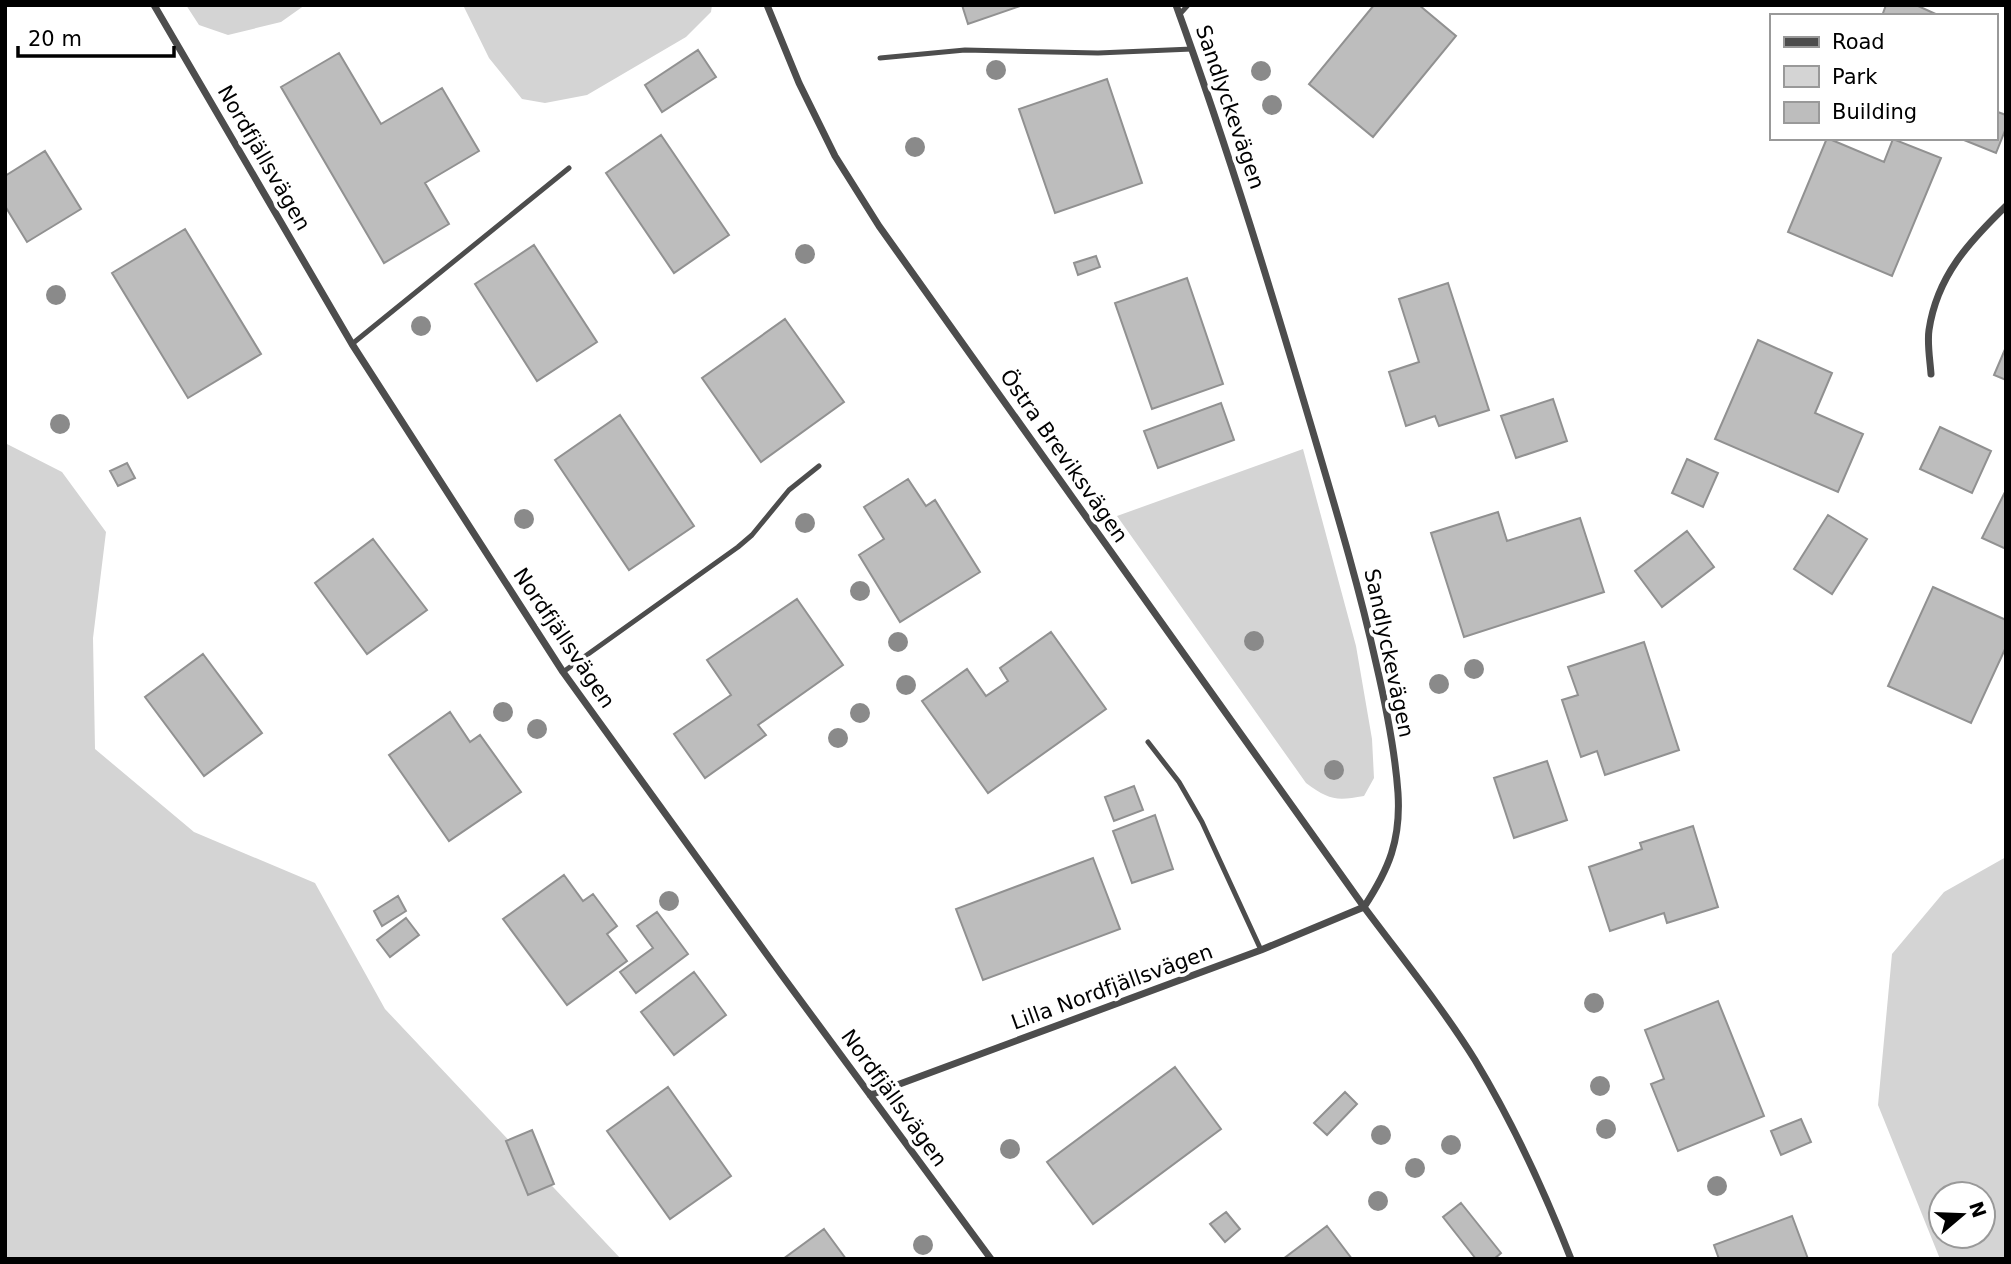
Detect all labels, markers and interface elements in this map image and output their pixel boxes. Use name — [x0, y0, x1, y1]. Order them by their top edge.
scale bar — [18, 14, 173, 58]
legend — [1770, 14, 1997, 140]
street label: Sandlyckevägen — [1191, 22, 1269, 192]
text: 20 m — [28, 27, 82, 51]
text: Road — [1832, 30, 1885, 54]
text: Park — [1832, 65, 1878, 89]
street label: Nordfjällsvägen — [213, 81, 315, 235]
text: Building — [1832, 100, 1917, 124]
street label: Östra Breviksvägen — [995, 364, 1134, 547]
street label: Nordfjällsvägen — [508, 563, 620, 713]
street label: Sandlyckevägen — [1359, 566, 1419, 740]
street label: Lilla Nordfjällsvägen — [1008, 939, 1216, 1035]
street label: Nordfjällsvägen — [836, 1025, 952, 1171]
north arrow — [1927, 1180, 1997, 1250]
text: N — [1965, 1198, 1991, 1221]

